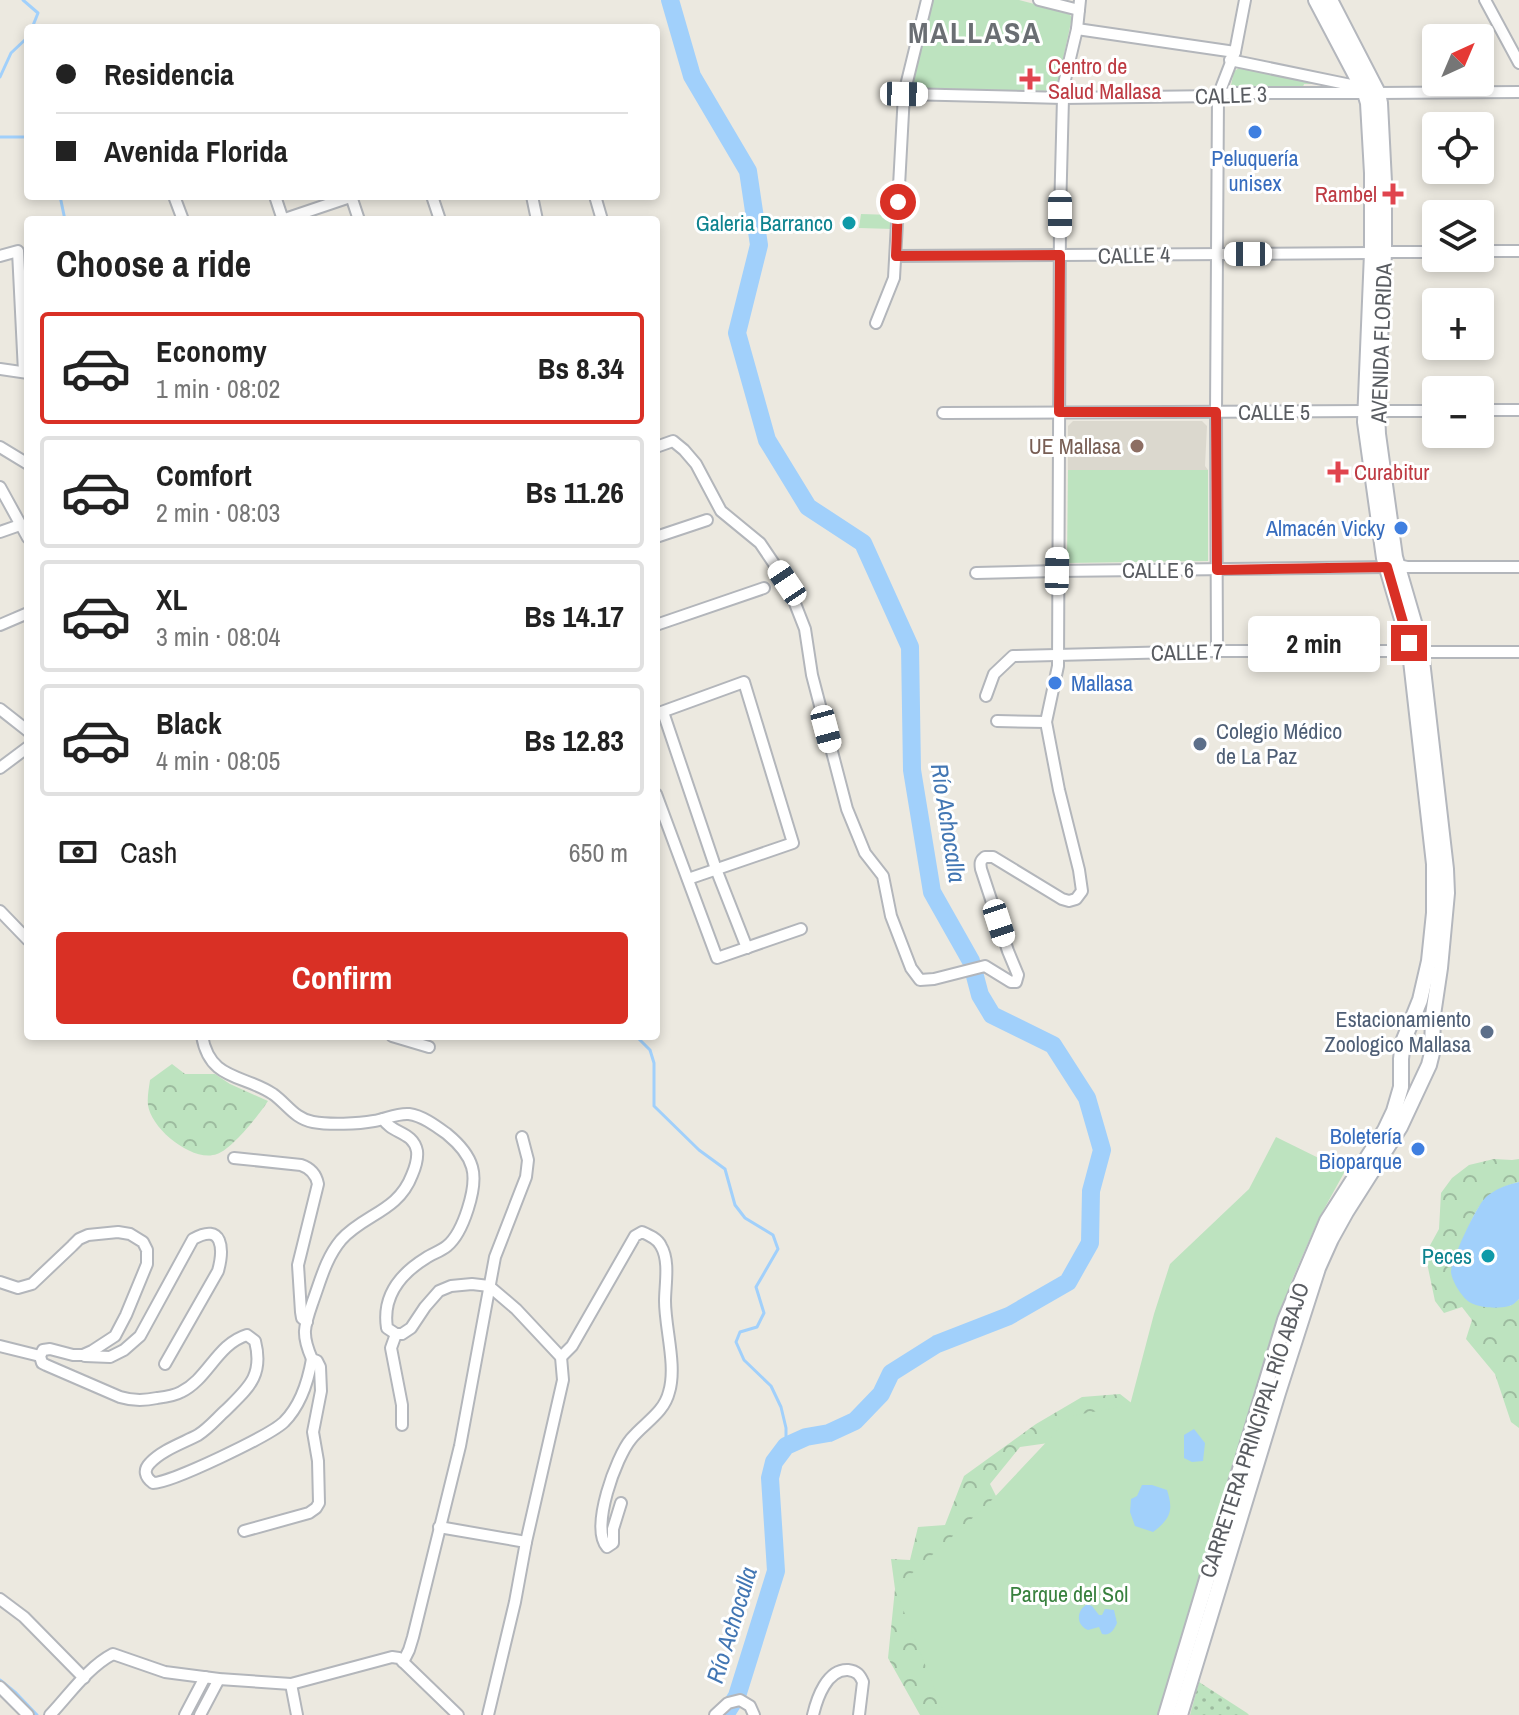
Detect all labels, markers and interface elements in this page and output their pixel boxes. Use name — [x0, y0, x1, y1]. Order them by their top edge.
district label: MALLASA — [908, 12, 1042, 52]
north arrow — [1422, 24, 1494, 96]
map controls — [1422, 24, 1494, 448]
place label: Centro de Salud Mallasa — [1048, 51, 1161, 106]
text: Residencia — [104, 54, 234, 94]
marker: Centro de Salud Mallasa — [1019, 68, 1041, 90]
street label: CALLE 3 — [1194, 79, 1268, 111]
car — [880, 82, 928, 106]
button: locate — [1422, 112, 1494, 184]
marker: Peluquería unisex — [1246, 123, 1264, 141]
text: Avenida Florida — [104, 131, 288, 171]
place label: Peluquería unisex — [1211, 143, 1299, 198]
place label: Rambel — [1315, 179, 1377, 209]
route start — [880, 184, 916, 220]
marker: Rambel — [1384, 185, 1402, 203]
car — [1048, 190, 1072, 238]
button: layers — [1422, 200, 1494, 272]
place label: Galeria Barranco — [696, 208, 833, 238]
marker: Galeria Barranco — [840, 214, 858, 232]
street label: CALLE 4 — [1098, 239, 1170, 271]
text: Choose a ride — [56, 240, 251, 288]
car — [1224, 242, 1272, 266]
street label: AVENIDA FLORIDA — [1363, 262, 1399, 425]
button: + — [1422, 288, 1494, 360]
text: Economy — [156, 331, 267, 371]
icon: car — [60, 332, 132, 404]
text: Bs 8.34 — [538, 348, 624, 388]
text: 1 min · 08:02 — [156, 371, 280, 406]
button: − — [1422, 376, 1494, 448]
street label: CALLE 5 — [1238, 397, 1310, 427]
place label: UE Mallasa — [1029, 431, 1121, 461]
marker: UE Mallasa — [1128, 437, 1146, 455]
text: Comfort — [156, 455, 252, 495]
icon: car — [60, 456, 132, 528]
place label: Curabitur — [1354, 457, 1429, 487]
marker: Curabitur — [1329, 463, 1347, 481]
text: Bs 11.26 — [526, 472, 624, 512]
text: 2 min · 08:03 — [156, 495, 280, 530]
place label: Almacén Vicky — [1265, 513, 1385, 543]
marker: Almacén Vicky — [1392, 519, 1410, 537]
car — [1045, 547, 1069, 595]
street label: CALLE 6 — [1122, 555, 1194, 585]
car — [764, 556, 810, 610]
text: XL — [156, 579, 187, 619]
icon: car — [60, 580, 132, 652]
text: Bs 14.17 — [524, 596, 624, 636]
callout: 2 min — [1249, 615, 1381, 671]
text: 3 min · 08:04 — [156, 619, 280, 654]
route end — [1391, 625, 1427, 661]
text: 2 min — [1286, 626, 1342, 661]
street label: CALLE 7 — [1151, 636, 1223, 668]
place label: Mallasa — [1071, 668, 1133, 698]
marker: Mallasa — [1046, 674, 1064, 692]
text: Black — [156, 703, 222, 743]
car — [808, 703, 844, 755]
icon: car — [60, 704, 132, 776]
place label: Colegio Médico de La Paz — [1216, 716, 1342, 771]
text: Bs 12.83 — [524, 720, 624, 760]
marker: Colegio Médico de La Paz — [1191, 735, 1209, 753]
text: 4 min · 08:05 — [156, 743, 280, 778]
water label: Río Achocalla — [924, 761, 974, 885]
icon: cash — [56, 830, 100, 874]
text: Cash — [120, 832, 177, 872]
text: 650 m — [569, 835, 628, 870]
car — [980, 896, 1018, 950]
button: Confirm — [56, 932, 628, 1024]
place label: Estacionamiento Zoologico Mallasa — [1325, 1004, 1471, 1059]
marker: Estacionamiento Zoologico Mallasa — [1478, 1023, 1496, 1041]
place label: Boletería Bioparque — [1319, 1121, 1402, 1176]
marker: Boletería Bioparque — [1409, 1140, 1427, 1158]
place label: Peces — [1422, 1241, 1472, 1271]
marker: Peces — [1479, 1247, 1497, 1265]
street label: CARRETERA PRINCIPAL RÍO ABAJO — [1192, 1279, 1316, 1581]
water label: Río Achocalla — [698, 1563, 764, 1687]
park label: Parque del Sol — [1010, 1579, 1128, 1609]

